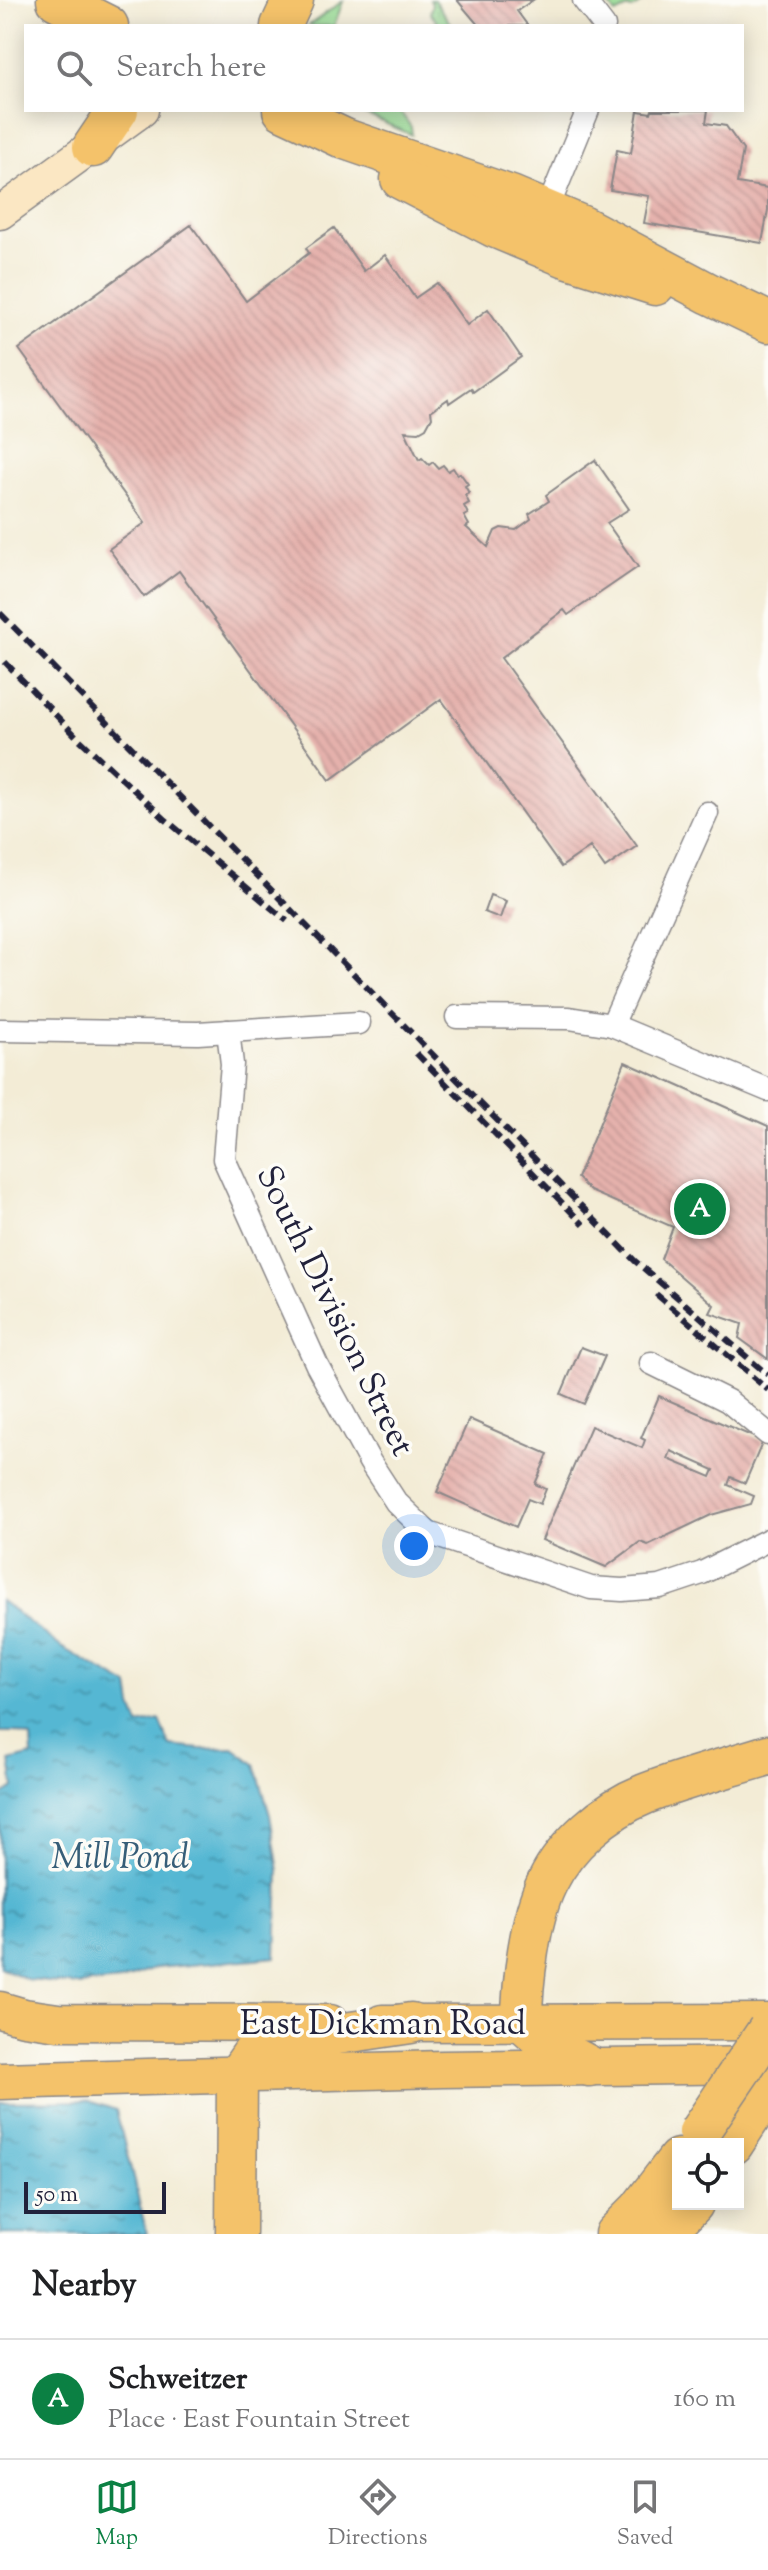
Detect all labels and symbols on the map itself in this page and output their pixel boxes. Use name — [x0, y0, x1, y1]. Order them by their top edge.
street label: South Division Street — [242, 1158, 426, 1465]
pin: A — [674, 1179, 726, 1239]
your location — [394, 1526, 434, 1566]
water label: Mill Pond — [51, 1833, 189, 1885]
street label: East Dickman Road — [240, 2001, 526, 2050]
scale bar — [24, 2178, 166, 2214]

